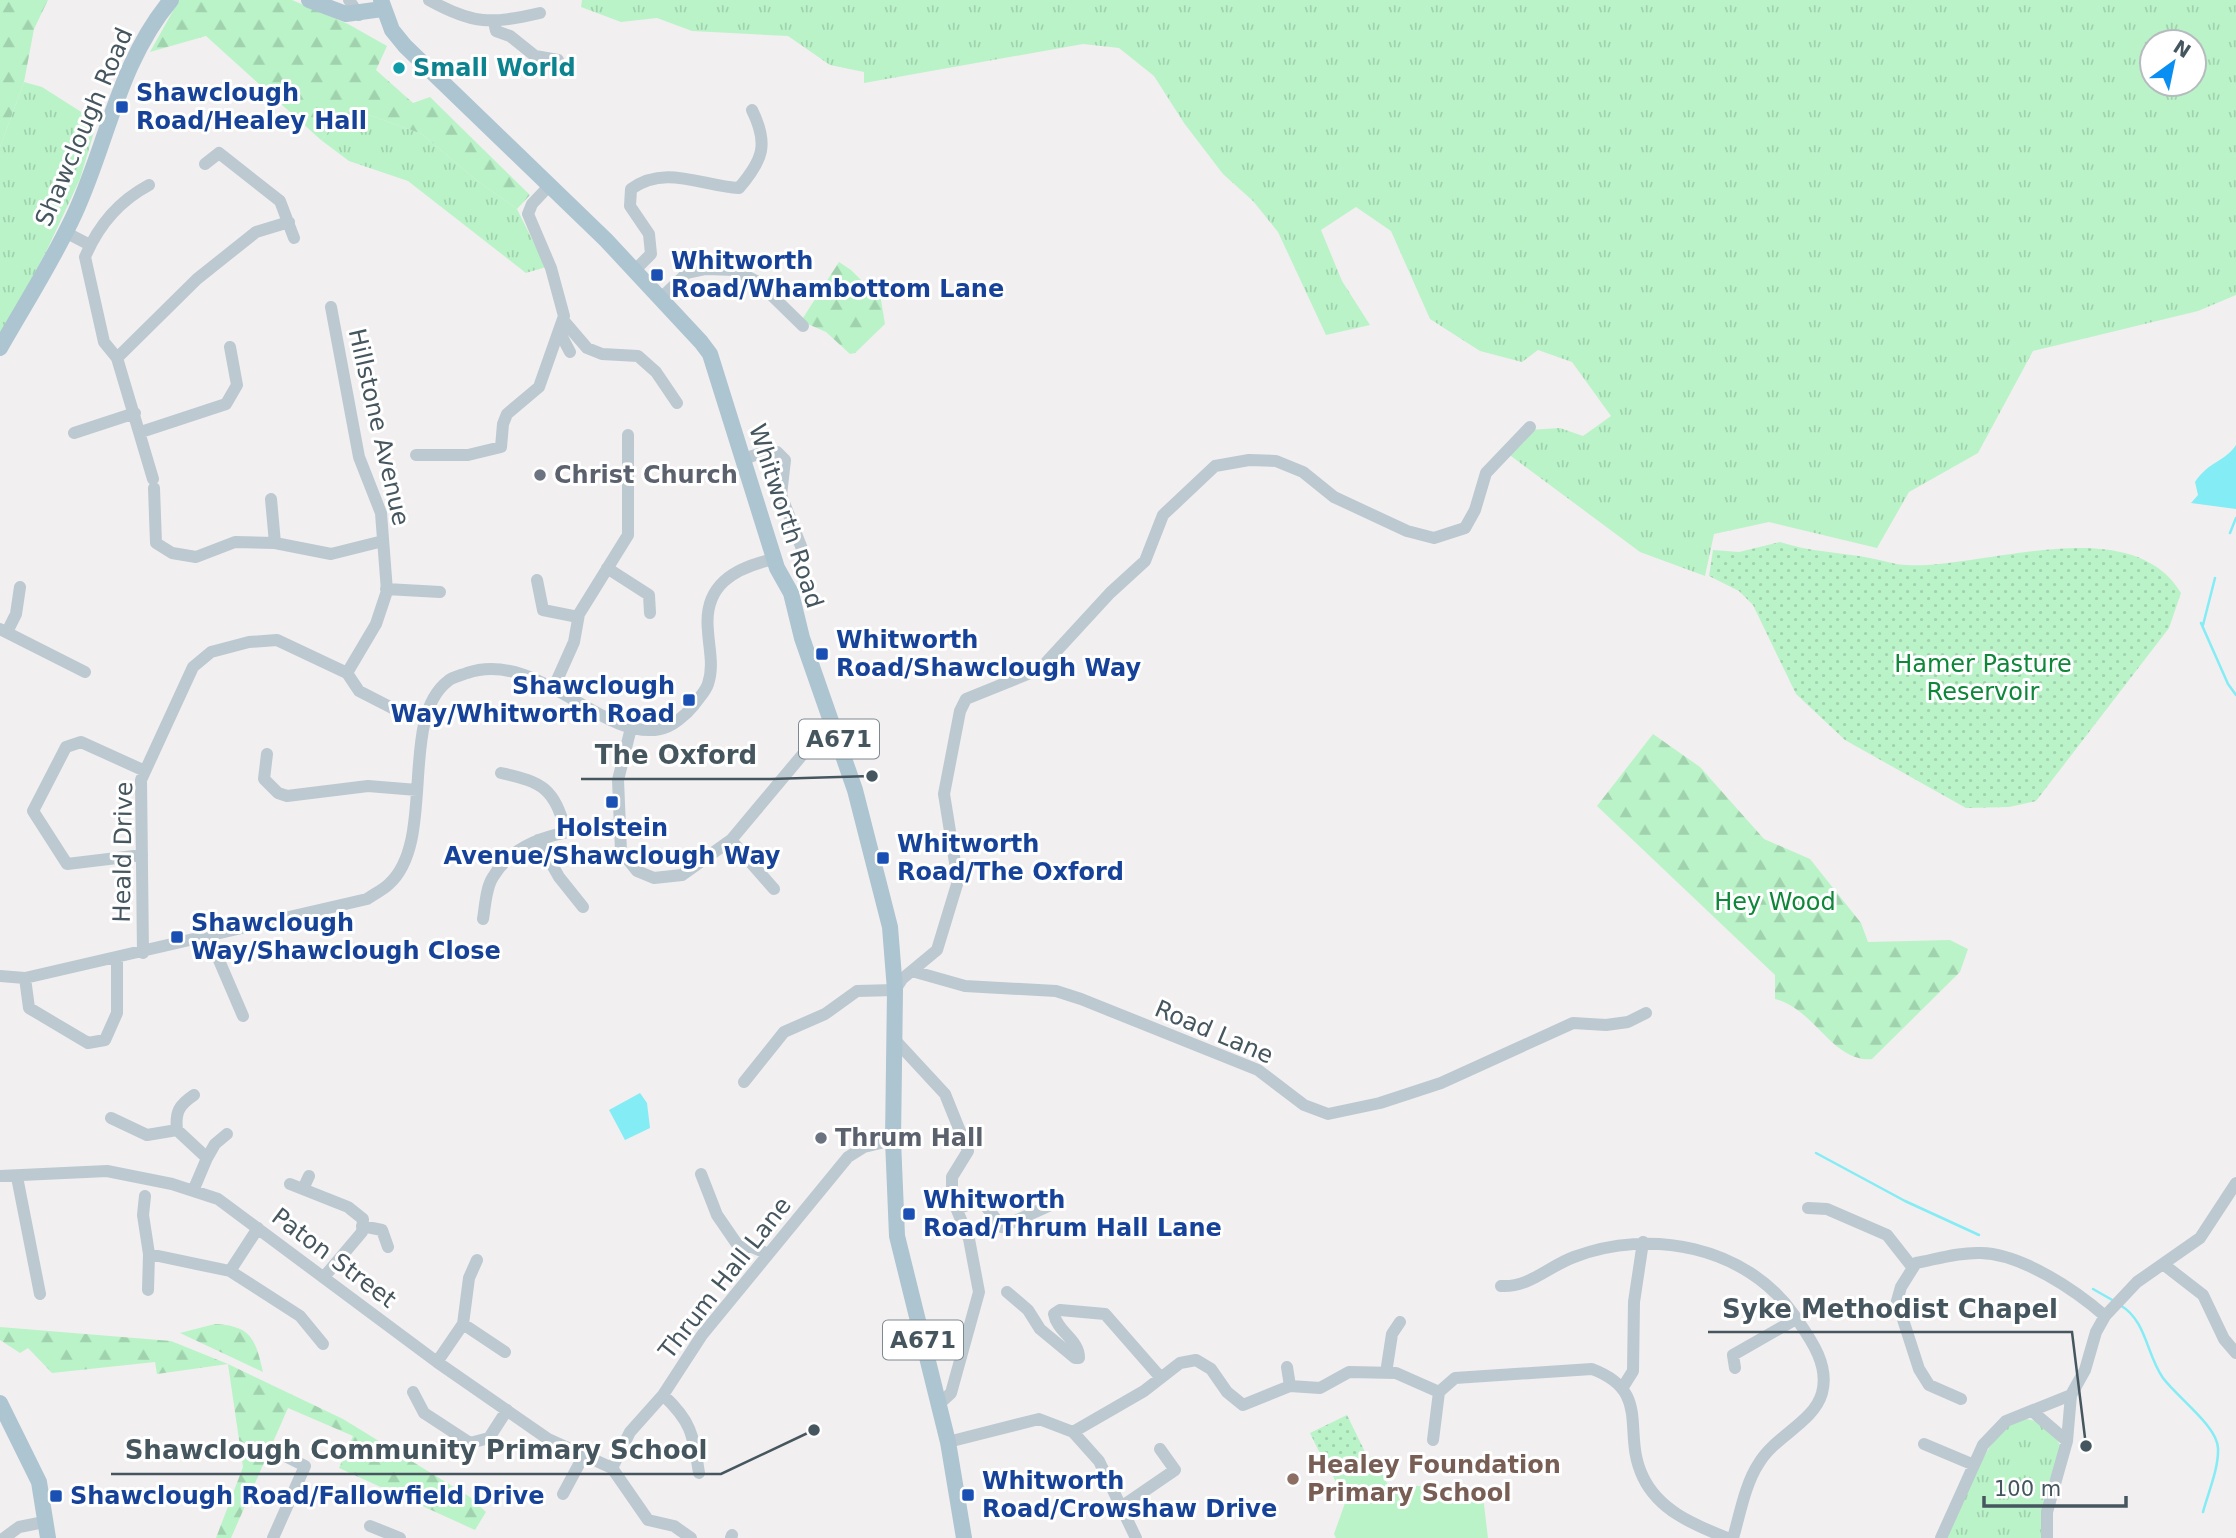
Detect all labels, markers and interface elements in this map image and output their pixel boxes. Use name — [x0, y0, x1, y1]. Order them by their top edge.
street label: Shawclough Road — [30, 24, 138, 230]
north arrow — [2138, 28, 2208, 98]
text: N — [2170, 35, 2195, 62]
place label: Small World — [413, 54, 576, 82]
marker: Small World — [391, 60, 407, 76]
place label: Shawclough Road/Healey Hall — [136, 79, 367, 135]
marker: Shawclough Road/Healey Hall — [114, 99, 130, 115]
place label: Whitworth Road/Whambottom Lane — [671, 247, 1004, 303]
marker: Whitworth Road/Whambottom Lane — [649, 267, 665, 283]
street label: Hillstone Avenue — [343, 326, 415, 528]
street label: Whitworth Road — [743, 421, 829, 611]
place label: Christ Church — [554, 461, 738, 489]
marker: Christ Church — [532, 467, 548, 483]
place label: Whitworth Road/Shawclough Way — [836, 626, 1142, 682]
marker: Whitworth Road/Shawclough Way — [814, 646, 830, 662]
park label: Hamer Pasture Reservoir — [1894, 650, 2072, 706]
place label: Shawclough Way/Whitworth Road — [391, 672, 675, 728]
marker: Shawclough Way/Whitworth Road — [681, 692, 697, 708]
road number: A671 — [799, 720, 879, 758]
callout: The Oxford — [581, 732, 771, 779]
text: The Oxford — [595, 740, 757, 770]
street label: Heald Drive — [108, 781, 138, 923]
marker: Holstein Avenue/Shawclough Way — [604, 794, 620, 810]
place label: Holstein Avenue/Shawclough Way — [444, 814, 781, 870]
place label: Whitworth Road/The Oxford — [897, 830, 1124, 886]
marker: Whitworth Road/The Oxford — [875, 850, 891, 866]
park label: Hey Wood — [1714, 888, 1836, 916]
place label: Shawclough Way/Shawclough Close — [191, 909, 501, 965]
marker: Shawclough Way/Shawclough Close — [169, 929, 185, 945]
street label: Road Lane — [1151, 995, 1277, 1069]
place label: Thrum Hall — [835, 1124, 983, 1152]
marker: Thrum Hall — [813, 1130, 829, 1146]
place label: Whitworth Road/Thrum Hall Lane — [923, 1186, 1222, 1242]
street label: Thrum Hall Lane — [652, 1191, 797, 1365]
street label: Paton Street — [266, 1202, 402, 1314]
marker: Whitworth Road/Thrum Hall Lane — [901, 1206, 917, 1222]
callout: Syke Methodist Chapel — [1708, 1285, 2072, 1332]
text: Syke Methodist Chapel — [1722, 1294, 2058, 1324]
road number: A671 — [883, 1320, 963, 1359]
callout: Shawclough Community Primary School — [111, 1427, 721, 1474]
text: Shawclough Community Primary School — [125, 1435, 707, 1465]
place label: Healey Foundation Primary School — [1307, 1451, 1561, 1507]
scale bar — [1984, 1464, 2126, 1508]
place label: Whitworth Road/Crowshaw Drive — [982, 1467, 1277, 1523]
marker: Healey Foundation Primary School — [1285, 1471, 1301, 1487]
text: 100 m — [1994, 1477, 2061, 1501]
place label: Shawclough Road/Fallowfield Drive — [70, 1482, 545, 1510]
marker: Whitworth Road/Crowshaw Drive — [960, 1487, 976, 1503]
marker: Shawclough Road/Fallowfield Drive — [48, 1488, 64, 1504]

